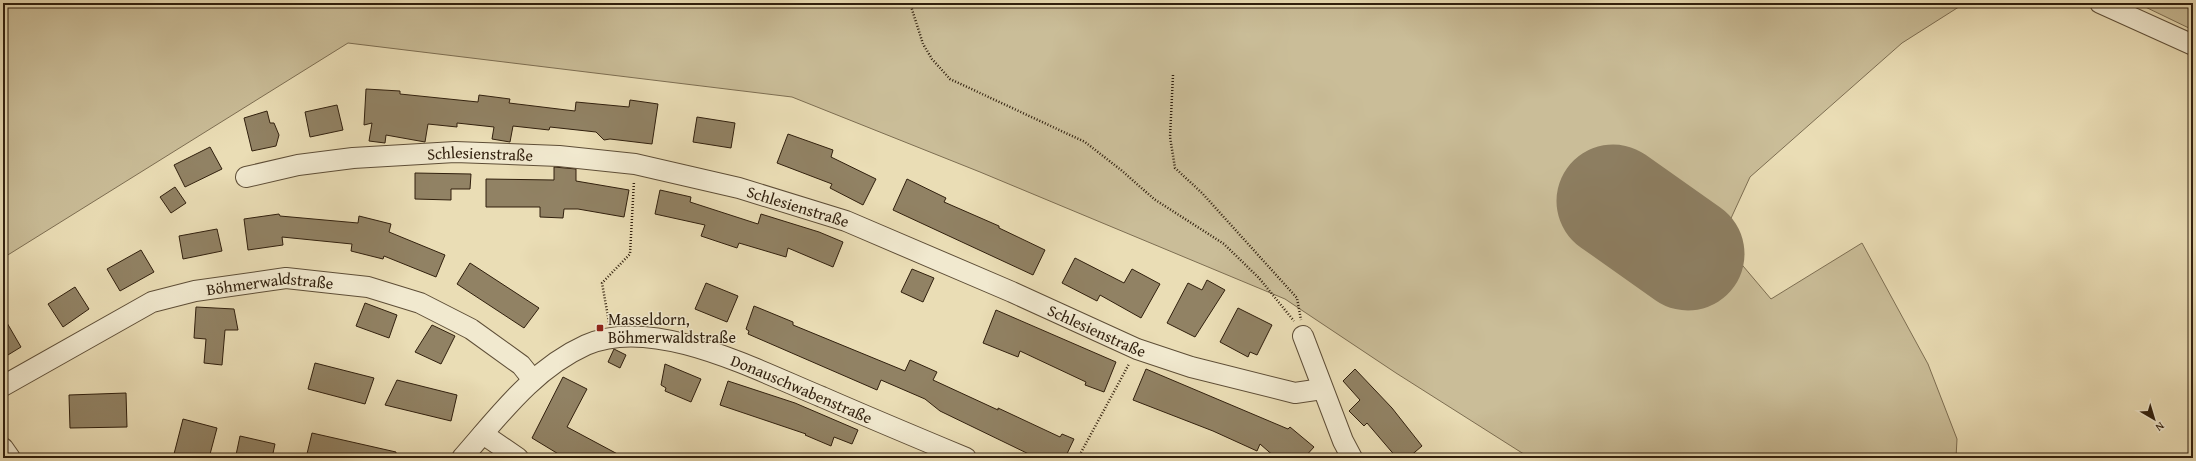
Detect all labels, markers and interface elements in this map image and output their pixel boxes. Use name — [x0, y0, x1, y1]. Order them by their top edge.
street label: Schlesienstraße — [426, 140, 533, 167]
street label: Schlesienstraße — [744, 179, 852, 233]
street label: Böhmerwaldstraße — [205, 266, 335, 301]
street label: Schlesienstraße — [1044, 298, 1149, 363]
place label: Masseldorn, Böhmerwaldstraße — [608, 307, 736, 349]
marker: Masseldorn, Böhmerwaldstraße — [595, 323, 605, 333]
street label: Donauschwabenstraße — [727, 348, 876, 429]
north arrow — [2134, 399, 2174, 439]
text: N — [2152, 418, 2168, 436]

